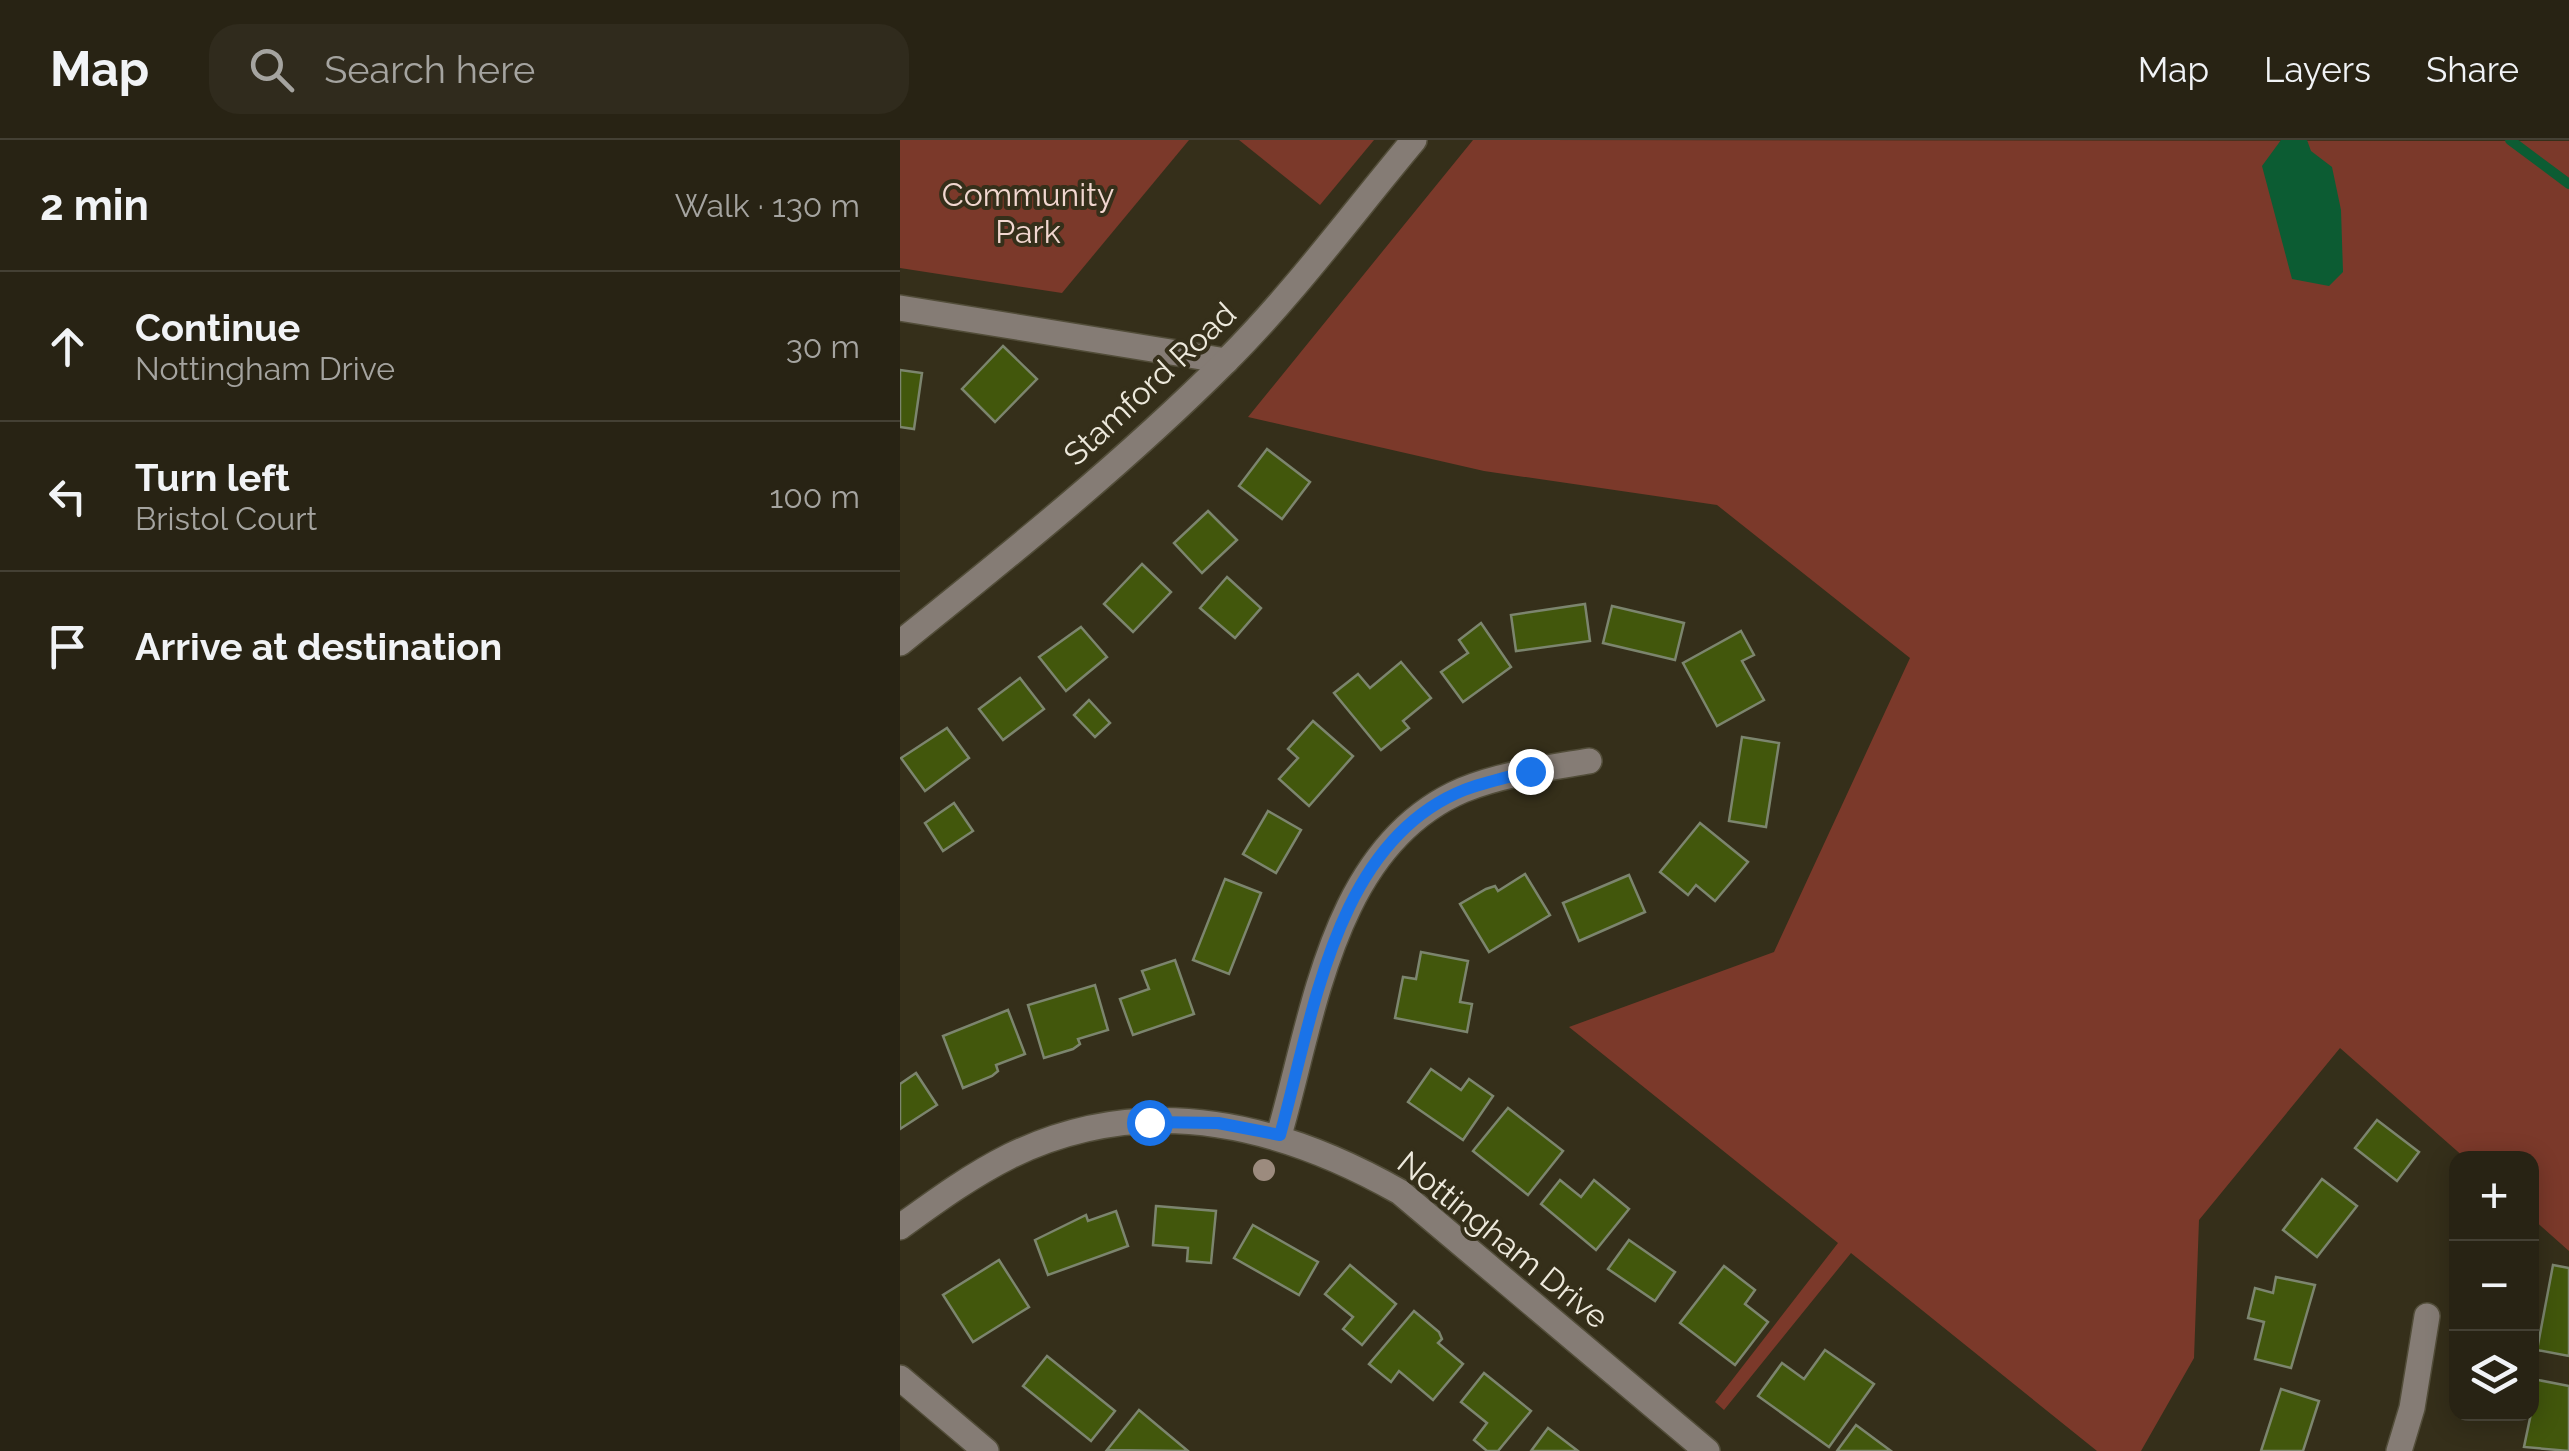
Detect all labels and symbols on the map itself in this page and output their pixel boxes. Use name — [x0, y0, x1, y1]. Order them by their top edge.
park label: Community Park — [942, 176, 1114, 250]
street label: Stamford Road — [1056, 295, 1243, 473]
route end — [1508, 749, 1554, 795]
route start — [1127, 1100, 1173, 1146]
street label: Nottingham Drive — [1391, 1143, 1616, 1336]

